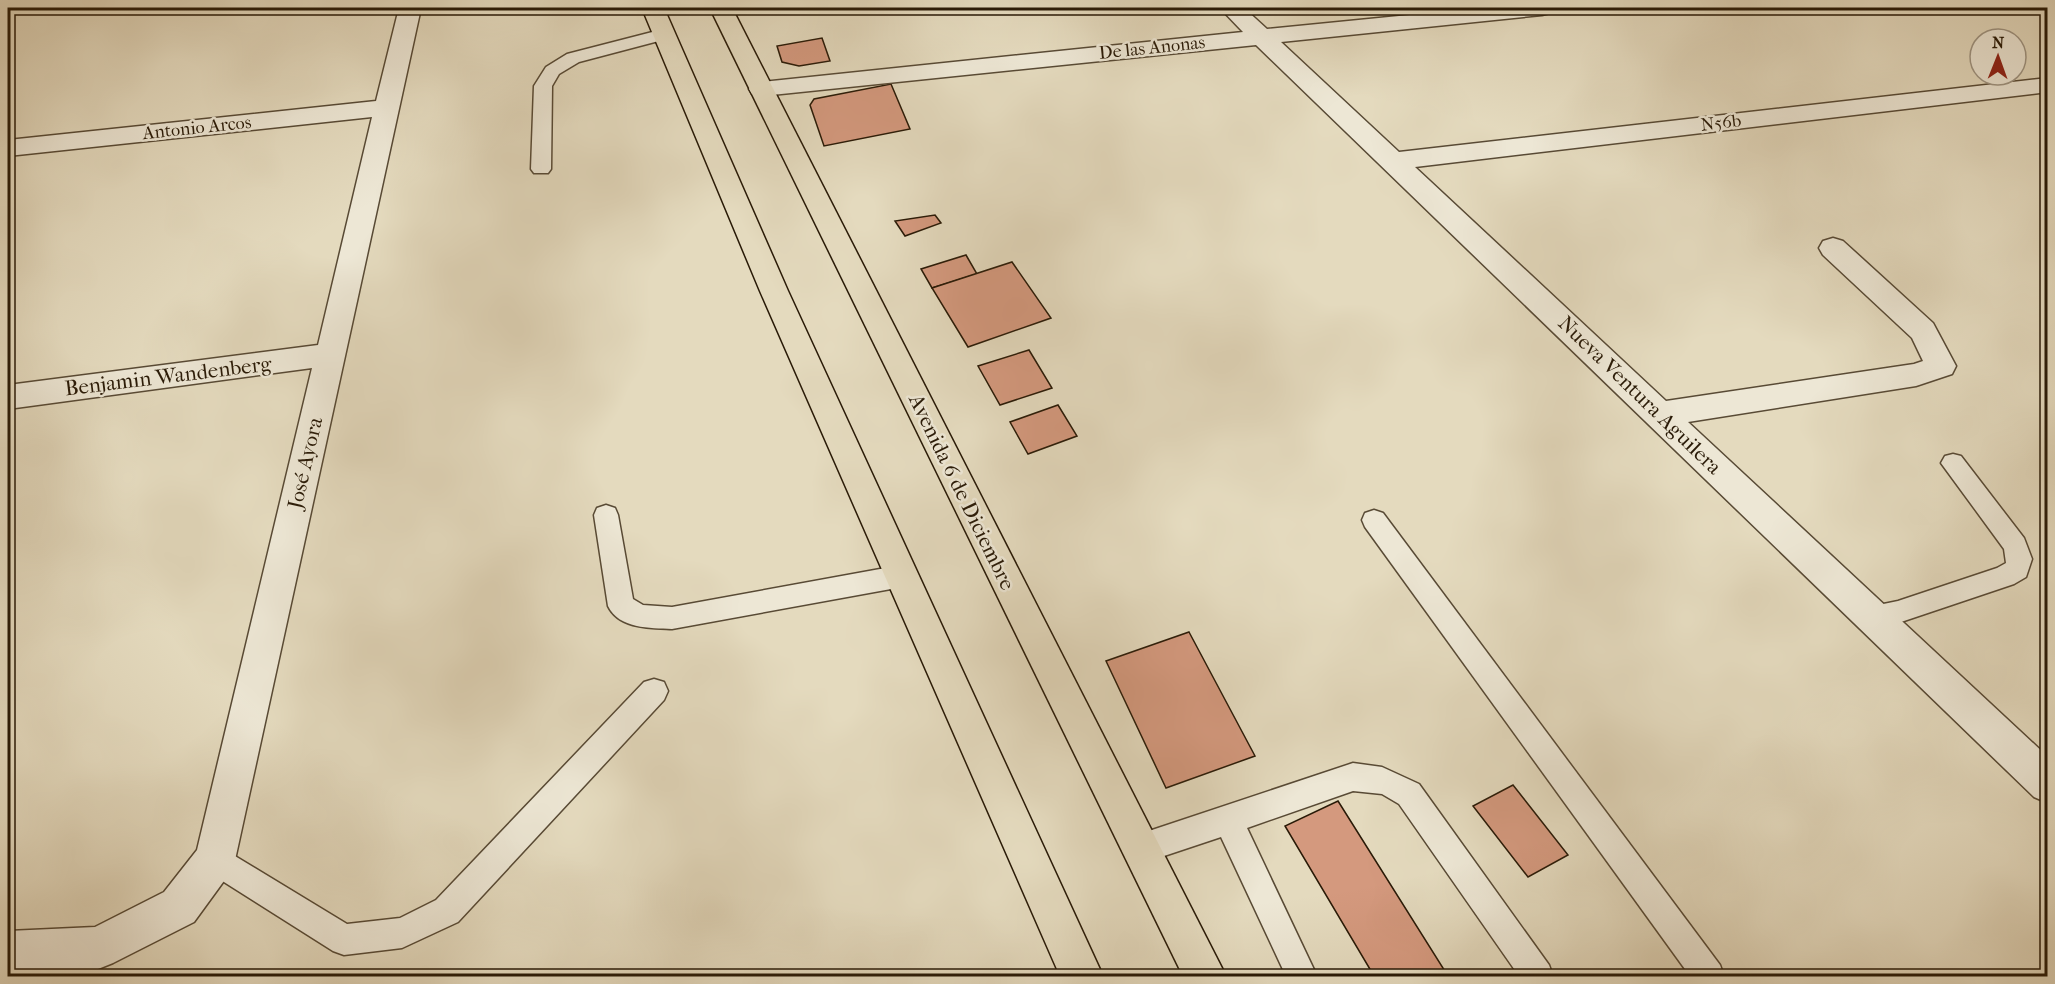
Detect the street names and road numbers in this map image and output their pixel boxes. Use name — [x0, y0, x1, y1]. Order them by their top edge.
street label: De las Anonas — [1098, 32, 1207, 64]
street label: N56b — [1700, 110, 1742, 136]
street label: Antonio Arcos — [141, 112, 253, 144]
street label: Nueva Ventura Aguilera — [1553, 311, 1727, 479]
street label: Benjamin Wandenberg — [63, 351, 273, 401]
street label: Avenida 6 de Diciembre — [904, 389, 1020, 594]
street label: José Ayora — [282, 415, 327, 513]

